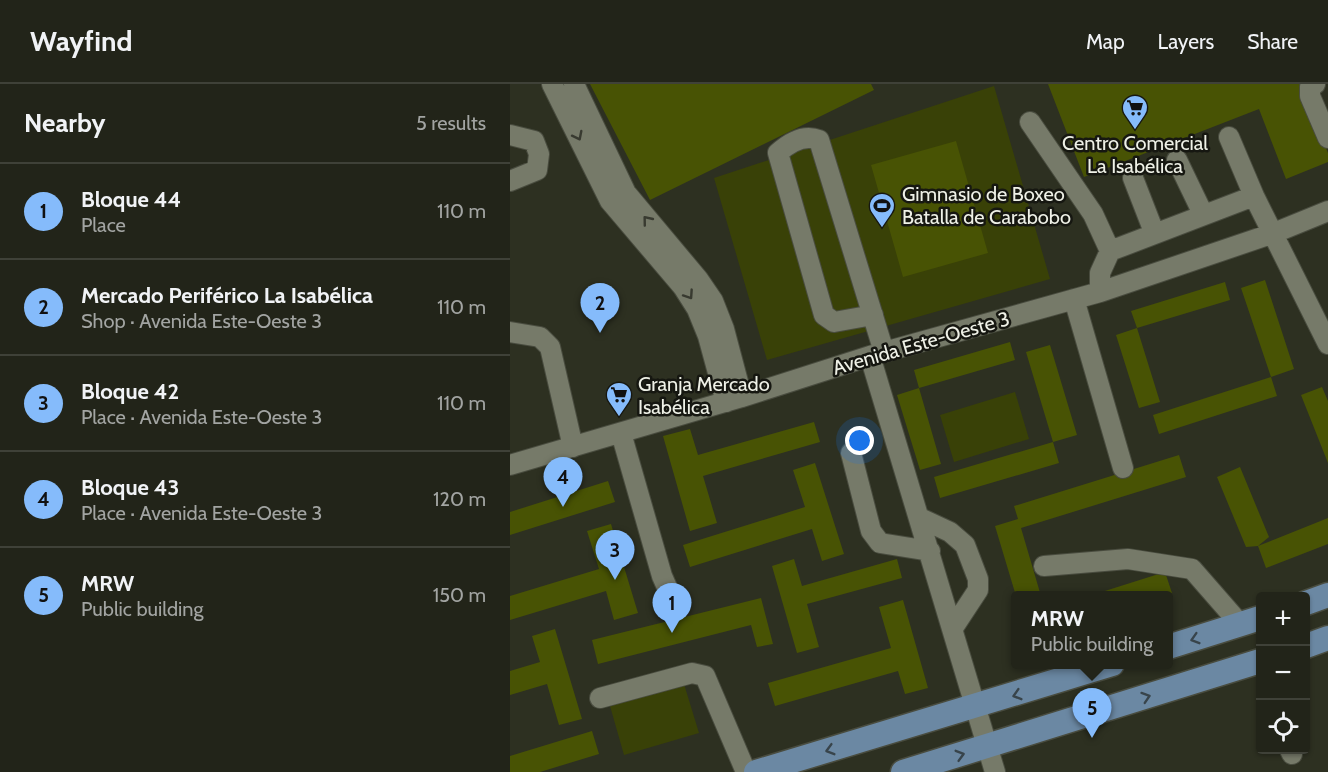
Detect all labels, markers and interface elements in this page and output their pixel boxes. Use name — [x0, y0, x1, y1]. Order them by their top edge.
text: Wayfind — [30, 24, 132, 58]
text: Map — [1086, 29, 1125, 54]
text: Layers — [1158, 29, 1214, 54]
text: Share — [1247, 29, 1298, 54]
supermarket icon: Centro Comercial La Isabélica — [1120, 93, 1150, 131]
text: Nearby — [24, 107, 105, 139]
text: 5 results — [416, 111, 486, 135]
one-way arrow — [571, 130, 583, 141]
place label: Centro Comercial La Isabélica — [1062, 131, 1208, 178]
place label: Gimnasio de Boxeo Batalla de Carabobo — [902, 182, 1071, 229]
text: Bloque 44 — [81, 186, 181, 213]
sports icon: Gimnasio de Boxeo Batalla de Carabobo — [867, 191, 897, 229]
text: 1 — [40, 199, 47, 223]
text: 110 m — [437, 199, 486, 223]
text: Place — [81, 213, 126, 237]
one-way arrow — [643, 216, 654, 227]
text: Mercado Periférico La Isabélica — [81, 282, 373, 309]
pin: 2 — [580, 284, 620, 333]
one-way arrow — [681, 289, 692, 300]
text: 2 — [38, 295, 49, 319]
text: 110 m — [437, 295, 486, 319]
street label: Avenida Este-Oeste 3 — [830, 306, 1012, 380]
text: Shop · Avenida Este-Oeste 3 — [81, 309, 322, 333]
place label: Granja Mercado Isabélica — [638, 372, 770, 419]
text: Bloque 42 — [81, 378, 179, 405]
supermarket icon: Granja Mercado Isabélica — [604, 380, 634, 418]
text: 3 — [38, 391, 49, 415]
text: 110 m — [437, 391, 486, 415]
text: Place · Avenida Este-Oeste 3 — [81, 405, 322, 429]
your location — [845, 426, 874, 455]
pin: 4 — [544, 458, 582, 507]
text: Bloque 43 — [81, 474, 179, 501]
text: 4 — [37, 487, 50, 511]
text: 120 m — [433, 487, 486, 511]
text: Place · Avenida Este-Oeste 3 — [81, 501, 322, 525]
pin: 3 — [596, 530, 634, 580]
text: MRW — [81, 570, 134, 597]
text: 5 — [38, 583, 49, 607]
text: 150 m — [433, 583, 486, 607]
pin: 1 — [652, 584, 692, 633]
popup — [1011, 591, 1173, 669]
map controls — [1256, 592, 1310, 754]
button: + — [1256, 592, 1310, 646]
text: Public building — [81, 597, 203, 621]
text: MRW — [1031, 605, 1084, 632]
text: Public building — [1031, 632, 1153, 656]
one-way arrow — [1190, 632, 1201, 644]
button: − — [1256, 646, 1310, 700]
one-way arrow — [1012, 687, 1023, 700]
pin: 5 — [1072, 688, 1112, 738]
one-way arrow — [1140, 692, 1151, 704]
button: locate — [1256, 700, 1310, 754]
one-way arrow — [825, 743, 836, 755]
one-way arrow — [954, 750, 965, 762]

